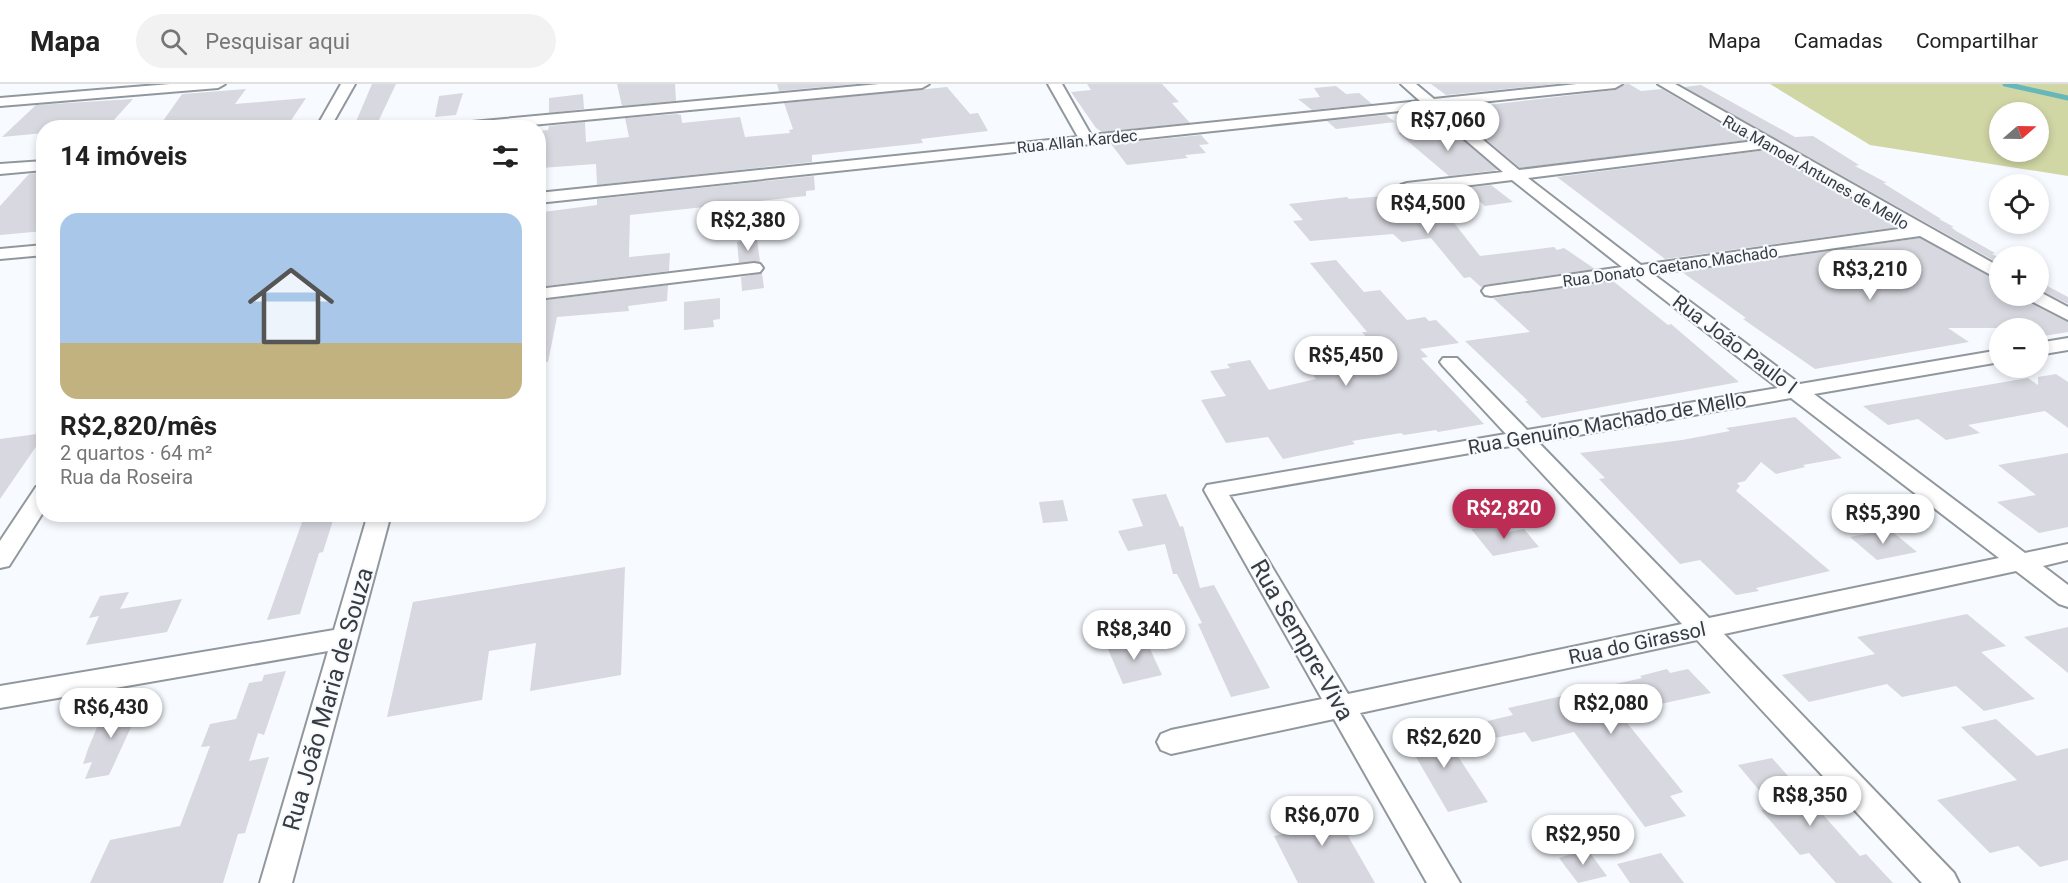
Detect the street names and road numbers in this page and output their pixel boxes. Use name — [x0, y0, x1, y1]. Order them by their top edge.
street label: Rua Manoel Antunes de Mello — [1719, 111, 1912, 234]
street label: Rua Allan Kardec — [1016, 126, 1138, 157]
street label: Rua Donato Caetano Machado — [1561, 242, 1779, 291]
street label: Rua João Paulo I — [1668, 289, 1802, 399]
street label: Rua Genuíno Machado de Mello — [1466, 387, 1748, 459]
street label: Rua Sempre-Viva — [1245, 554, 1359, 726]
street label: Rua João Maria de Souza — [277, 564, 379, 834]
street label: Rua do Girassol — [1566, 617, 1708, 669]

